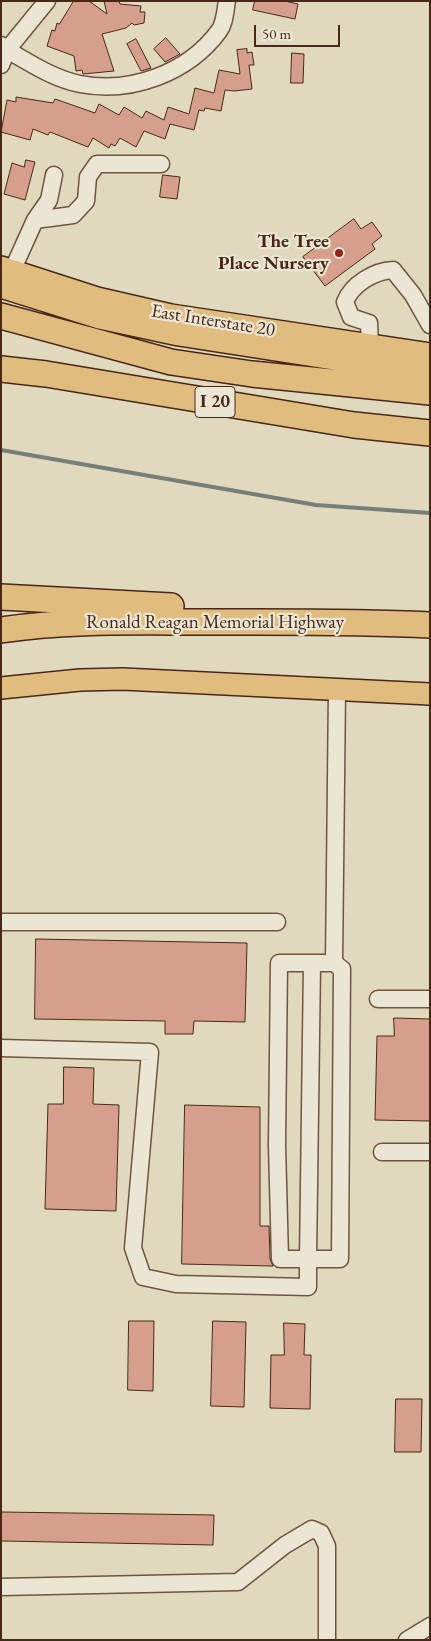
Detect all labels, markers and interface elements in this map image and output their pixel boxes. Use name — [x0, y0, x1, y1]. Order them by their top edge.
scale bar — [256, 15, 342, 47]
text: 50 m — [262, 24, 291, 43]
place label: The Tree Place Nursery — [218, 231, 329, 275]
marker: The Tree Place Nursery — [333, 247, 345, 259]
street label: East Interstate 20 — [149, 300, 277, 342]
road number: I 20 — [195, 387, 235, 418]
street label: Ronald Reagan Memorial Highway — [86, 612, 344, 634]

